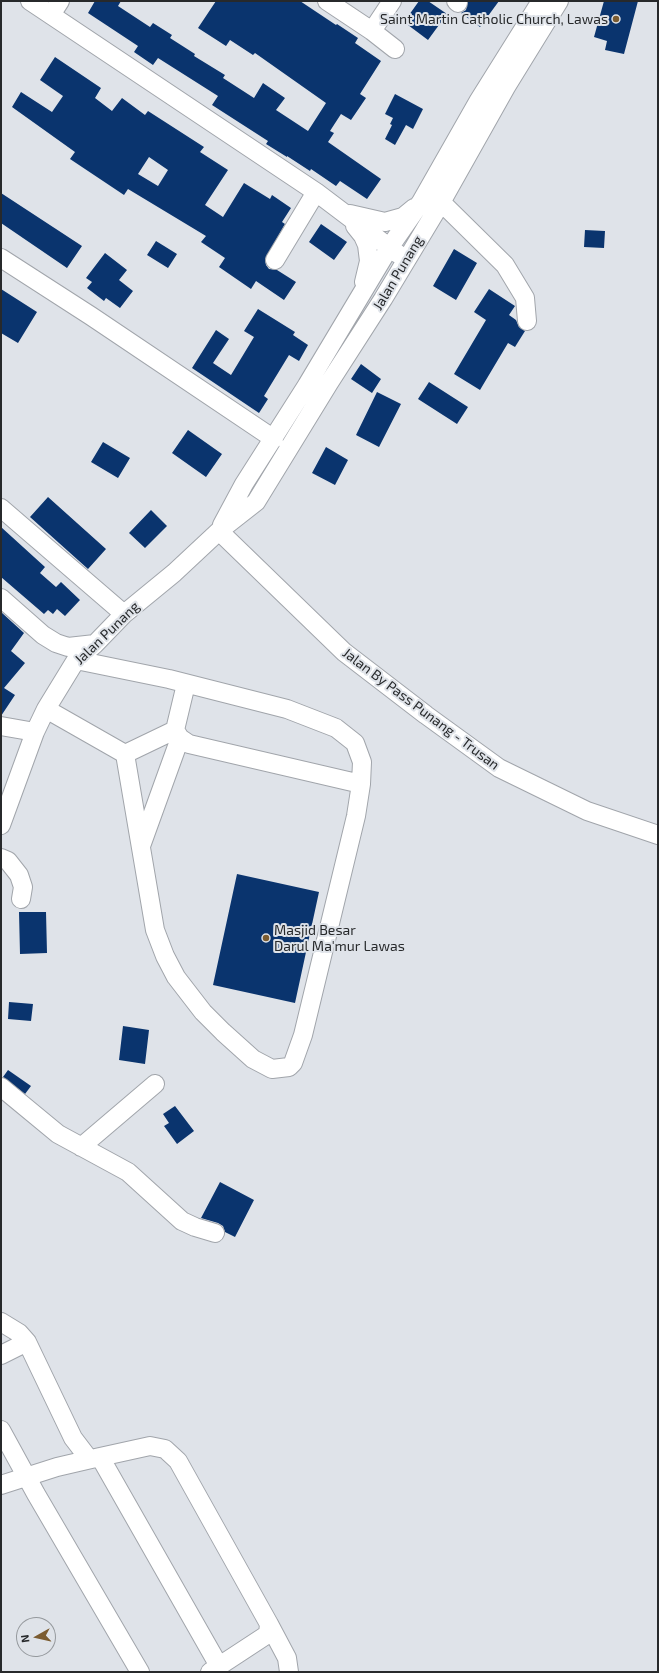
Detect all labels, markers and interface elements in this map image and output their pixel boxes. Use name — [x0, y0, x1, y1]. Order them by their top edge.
place label: Saint Martin Catholic Church, Lawas — [380, 11, 608, 27]
marker: Saint Martin Catholic Church, Lawas — [611, 14, 621, 24]
street label: Jalan Punang — [369, 233, 427, 313]
street label: Jalan Punang — [71, 598, 143, 668]
street label: Jalan By Pass Punang - Trusan — [339, 645, 503, 773]
place label: Masjid Besar Darul Ma'mur Lawas — [274, 922, 405, 954]
marker: Masjid Besar Darul Ma'mur Lawas — [261, 933, 271, 943]
north arrow — [16, 1617, 56, 1657]
text: N — [18, 1634, 32, 1643]

